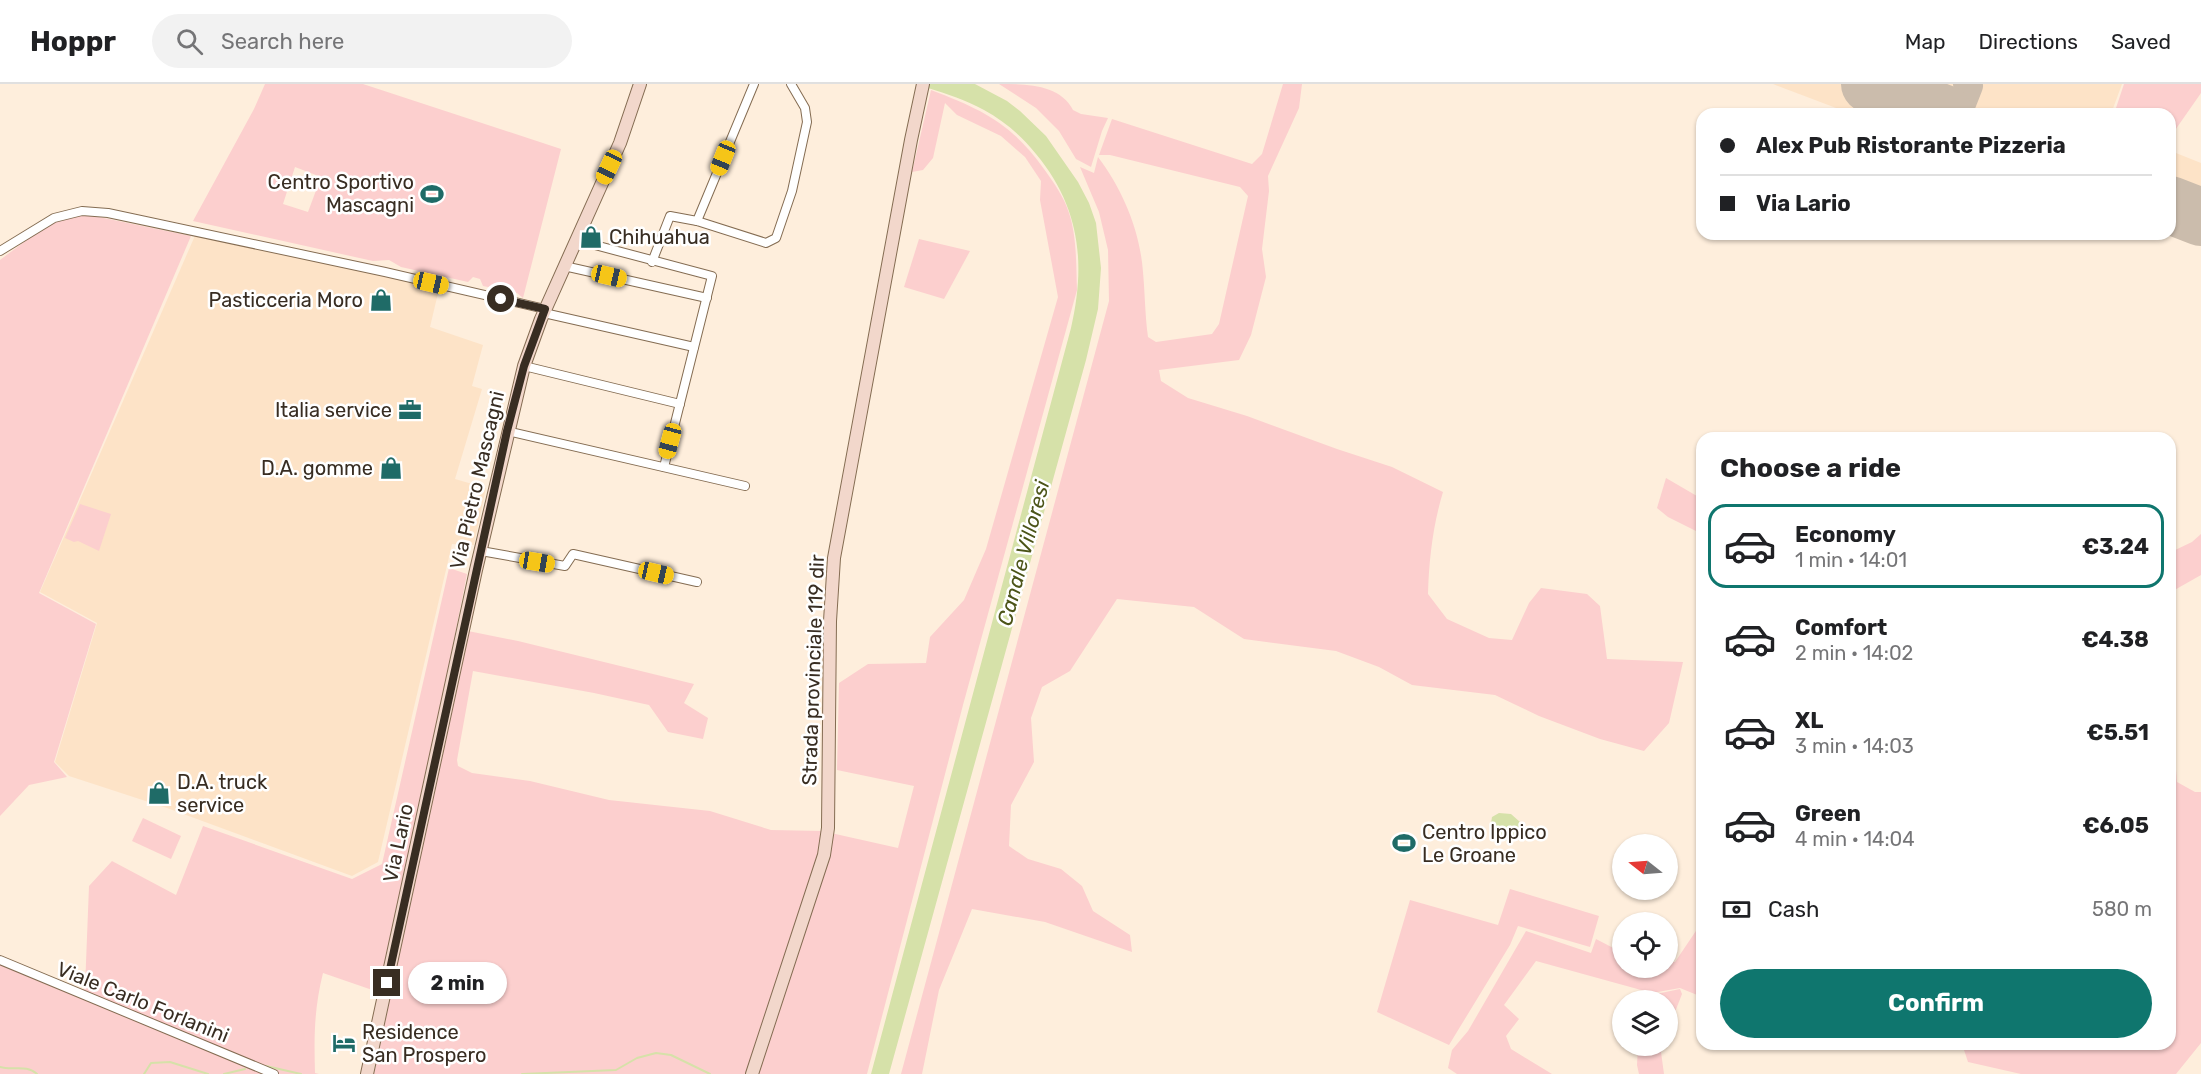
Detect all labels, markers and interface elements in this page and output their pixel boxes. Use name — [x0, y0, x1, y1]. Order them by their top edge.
search box — [152, 14, 572, 68]
text: Hoppr — [30, 25, 116, 58]
icon: search — [173, 25, 206, 58]
text: Search here — [221, 28, 344, 55]
text: Map — [1905, 29, 1946, 54]
text: Directions — [1979, 29, 2078, 54]
text: Saved — [2111, 29, 2171, 54]
text: Alex Pub Ristorante Pizzeria — [1756, 132, 2066, 159]
car — [708, 138, 738, 178]
car — [593, 147, 625, 187]
place label: Centro Sportivo Mascagni — [268, 170, 414, 217]
sports icon: Centro Sportivo Mascagni — [419, 181, 445, 207]
text: Via Lario — [1756, 190, 1851, 217]
shop icon: Chihuahua — [578, 224, 604, 250]
place label: Chihuahua — [609, 225, 710, 249]
car — [589, 263, 629, 289]
car — [411, 270, 451, 296]
route start — [487, 285, 514, 312]
shop icon: Pasticceria Moro — [368, 287, 394, 313]
place label: Pasticceria Moro — [209, 288, 363, 312]
street label: Via Pietro Mascagni — [445, 388, 509, 572]
office icon: Italia service — [397, 397, 423, 423]
place label: Italia service — [275, 398, 392, 422]
car — [657, 421, 683, 461]
text: Choose a ride — [1720, 452, 1901, 484]
shop icon: D.A. gomme — [378, 455, 404, 481]
place label: D.A. gomme — [261, 456, 373, 480]
water label: Canale Villoresi — [992, 477, 1055, 628]
icon: car — [1723, 519, 1777, 573]
text: Economy — [1795, 521, 1896, 548]
text: €3.24 — [2082, 533, 2149, 560]
text: 1 min · 14:01 — [1795, 548, 1907, 572]
car — [518, 550, 556, 574]
street label: Strada provinciale 119 dir — [797, 554, 829, 786]
car — [636, 560, 676, 586]
icon: car — [1723, 612, 1777, 666]
text: Comfort — [1795, 614, 1887, 641]
text: €4.38 — [2081, 626, 2149, 653]
text: 2 min · 14:02 — [1795, 641, 1913, 665]
icon: car — [1723, 705, 1777, 759]
text: XL — [1795, 707, 1823, 734]
text: €5.51 — [2086, 719, 2149, 746]
text: 3 min · 14:03 — [1795, 734, 1914, 758]
place label: D.A. truck service — [177, 770, 268, 817]
shop icon: D.A. truck service — [146, 780, 172, 806]
icon: car — [1723, 798, 1777, 852]
text: Green — [1795, 800, 1861, 827]
street label: Via Lario — [378, 801, 418, 885]
text: €6.05 — [2082, 812, 2149, 839]
place label: Centro Ippico Le Groane — [1422, 820, 1547, 867]
text: 4 min · 14:04 — [1795, 827, 1915, 851]
sports icon: Centro Ippico Le Groane — [1391, 830, 1417, 856]
north arrow — [1612, 834, 1678, 900]
map controls — [1612, 834, 1678, 1056]
icon: cash — [1720, 893, 1753, 926]
text: Cash — [1768, 896, 1819, 923]
text: 580 m — [2092, 897, 2152, 921]
button: locate — [1612, 912, 1678, 978]
street label: Viale Carlo Forlanini — [53, 957, 233, 1047]
callout: 2 min — [408, 962, 507, 1004]
route end — [373, 969, 400, 996]
button: Confirm — [1720, 969, 2152, 1038]
text: 2 min — [430, 971, 485, 995]
button: layers — [1612, 990, 1678, 1056]
place label: Residence San Prospero — [362, 1020, 486, 1067]
hotel icon: Residence San Prospero — [331, 1030, 357, 1056]

